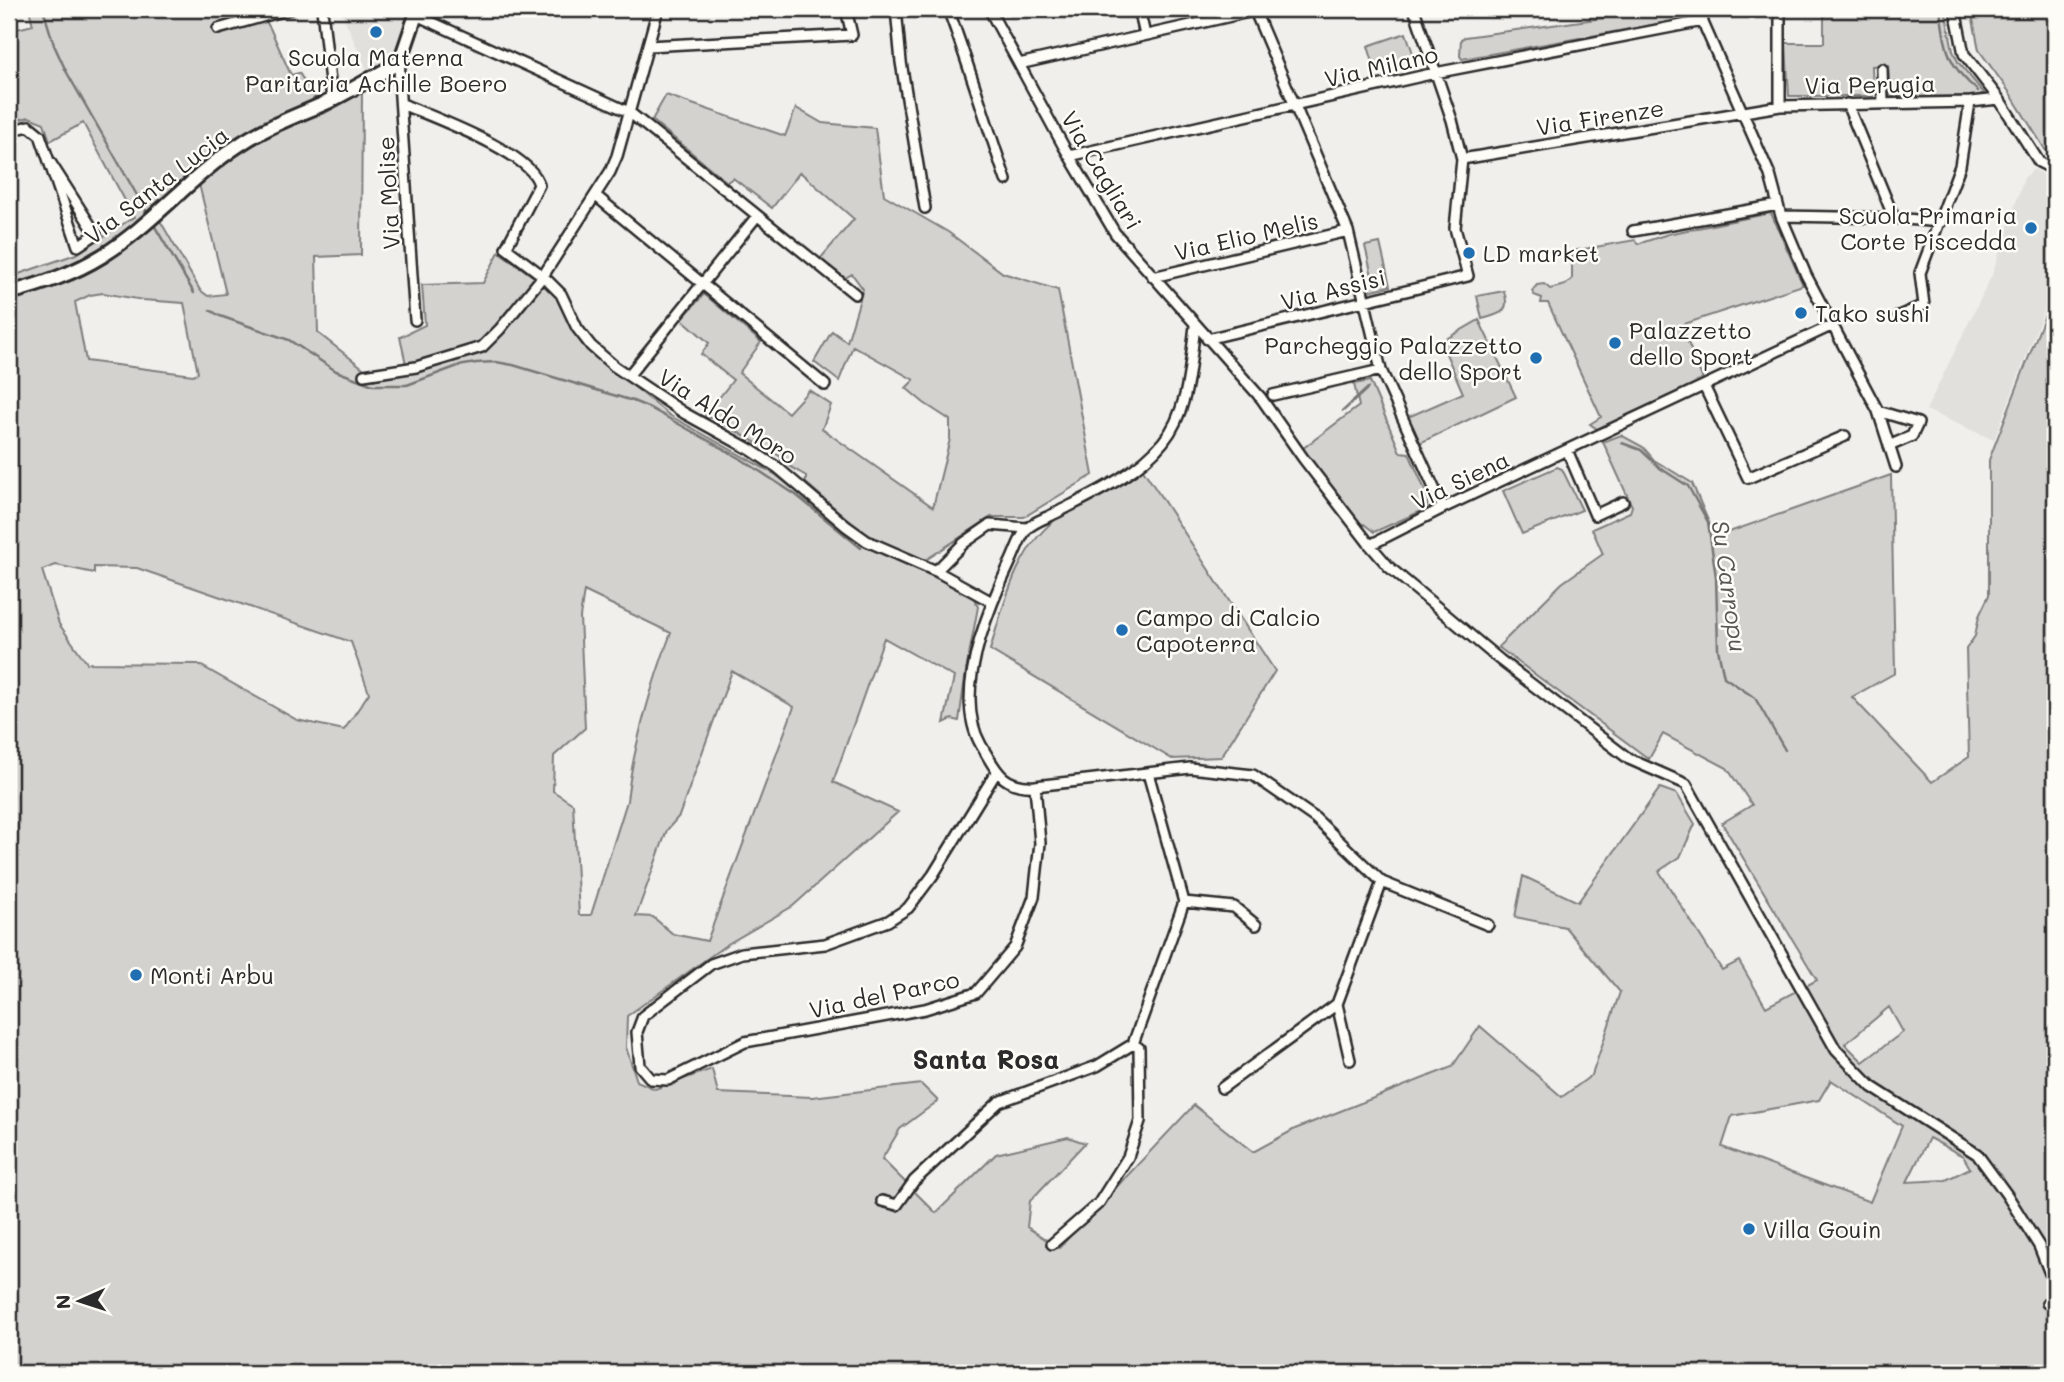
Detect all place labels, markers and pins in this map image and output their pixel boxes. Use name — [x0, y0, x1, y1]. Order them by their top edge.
marker: Scuola Materna Paritaria Achille Boero — [368, 24, 384, 40]
place label: Scuola Materna Paritaria Achille Boero — [245, 42, 507, 98]
place label: Scuola Primaria Corte Piscedda — [1839, 200, 2017, 256]
marker: Scuola Primaria Corte Piscedda — [2023, 220, 2039, 236]
place label: LD market — [1483, 238, 1599, 268]
marker: LD market — [1461, 245, 1477, 261]
place label: Tako sushi — [1815, 298, 1930, 328]
marker: Tako sushi — [1793, 305, 1809, 321]
place label: Palazzetto dello Sport — [1629, 315, 1753, 371]
place label: Parcheggio Palazzetto dello Sport — [1264, 330, 1522, 386]
marker: Palazzetto dello Sport — [1607, 335, 1623, 351]
marker: Parcheggio Palazzetto dello Sport — [1528, 350, 1544, 366]
place label: Campo di Calcio Capoterra — [1136, 602, 1320, 658]
marker: Campo di Calcio Capoterra — [1114, 622, 1130, 638]
place label: Monti Arbu — [150, 960, 274, 990]
marker: Monti Arbu — [128, 967, 144, 983]
place label: Villa Gouin — [1763, 1214, 1881, 1244]
marker: Villa Gouin — [1741, 1221, 1757, 1237]

